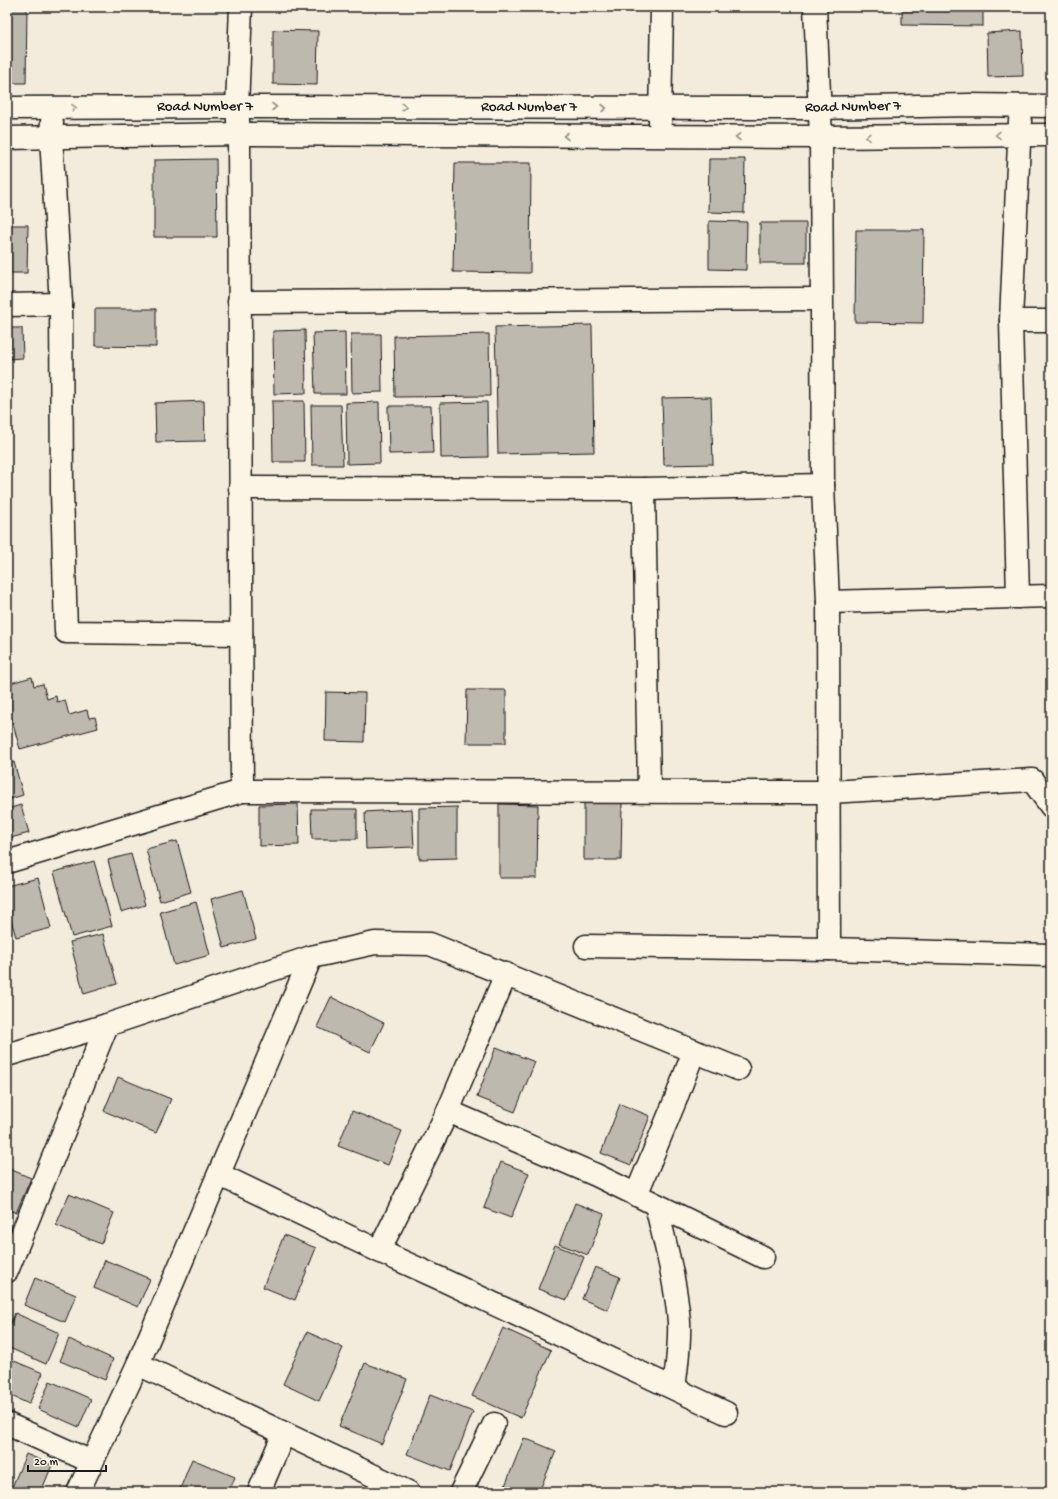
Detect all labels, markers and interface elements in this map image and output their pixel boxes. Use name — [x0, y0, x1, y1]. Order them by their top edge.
street label: Road Number 7 — [805, 97, 902, 117]
street label: Road Number 7 — [157, 98, 254, 116]
street label: Road Number 7 — [481, 98, 578, 117]
one-way arrow — [271, 103, 277, 111]
one-way arrow — [401, 103, 407, 111]
one-way arrow — [71, 104, 77, 113]
one-way arrow — [601, 104, 607, 112]
one-way arrow — [995, 131, 1001, 139]
one-way arrow — [563, 132, 569, 140]
one-way arrow — [735, 132, 741, 141]
one-way arrow — [865, 133, 871, 141]
scale bar — [28, 1447, 106, 1473]
text: 20 m — [34, 1456, 59, 1470]

